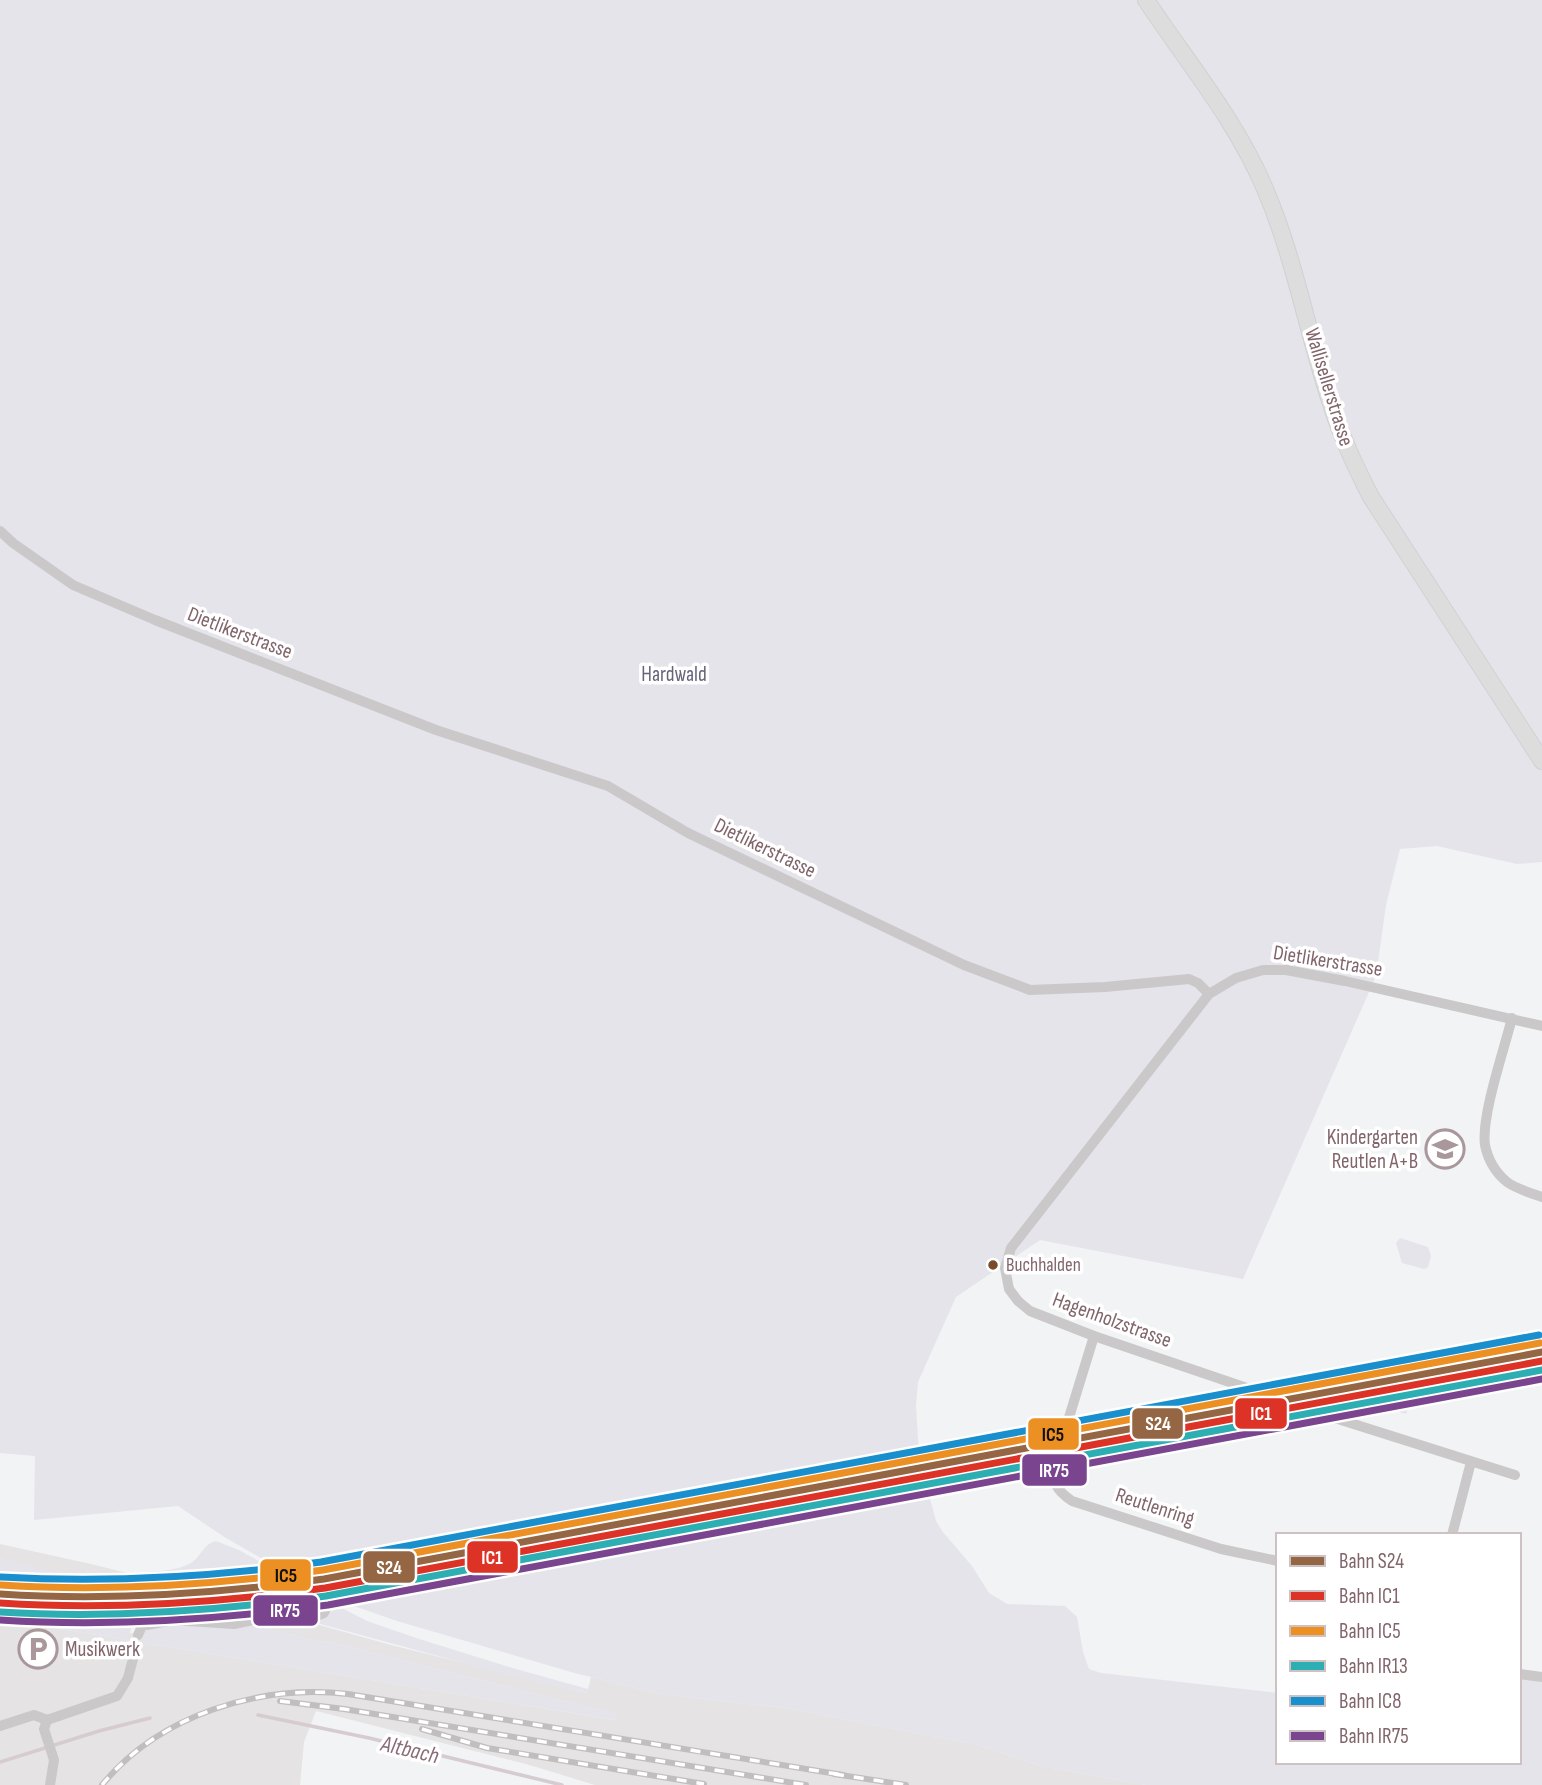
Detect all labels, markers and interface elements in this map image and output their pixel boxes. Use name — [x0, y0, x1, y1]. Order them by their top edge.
street label: Wallisellerstrasse — [1299, 325, 1359, 449]
street label: Dietlikerstrasse — [184, 602, 296, 664]
park label: Hardwald — [641, 662, 707, 687]
street label: Dietlikerstrasse — [710, 813, 820, 883]
street label: Dietlikerstrasse — [1272, 940, 1384, 982]
place label: Kindergarten Reutlen A+B — [1327, 1125, 1418, 1174]
school or university icon: Kindergarten Reutlen A+B — [1424, 1128, 1466, 1170]
place label: Buchhalden — [1006, 1254, 1081, 1277]
marker: Buchhalden — [986, 1258, 1000, 1272]
street label: Hagenholzstrasse — [1049, 1287, 1175, 1353]
line badge: IC1 — [1234, 1397, 1288, 1430]
text: IC1 — [1250, 1403, 1272, 1426]
line badge: S24 — [1131, 1407, 1184, 1440]
text: S24 — [1145, 1413, 1171, 1436]
line badge: IC5 — [1027, 1417, 1080, 1451]
text: IC5 — [1042, 1424, 1064, 1447]
line badge: IR75 — [1021, 1453, 1088, 1487]
text: IR75 — [1039, 1460, 1069, 1483]
street label: Reutlenring — [1112, 1482, 1198, 1532]
legend — [1276, 1533, 1521, 1764]
line badge: IC1 — [466, 1540, 519, 1574]
text: IC1 — [481, 1547, 503, 1570]
text: Bahn S24 — [1339, 1549, 1404, 1574]
line badge: S24 — [362, 1550, 416, 1584]
text: S24 — [376, 1557, 402, 1580]
line badge: IC5 — [259, 1558, 312, 1592]
text: IC5 — [275, 1565, 297, 1588]
text: Bahn IC1 — [1339, 1584, 1400, 1609]
line badge: IR75 — [252, 1594, 319, 1627]
text: IR75 — [270, 1600, 300, 1623]
text: Bahn IC5 — [1339, 1619, 1401, 1644]
parking icon: Musikwerk — [17, 1628, 59, 1670]
place label: Musikwerk — [65, 1637, 140, 1662]
text: Bahn IR13 — [1339, 1654, 1408, 1679]
text: Bahn IC8 — [1339, 1689, 1401, 1714]
text: Bahn IR75 — [1339, 1724, 1409, 1749]
water label: Altbach — [377, 1730, 442, 1770]

